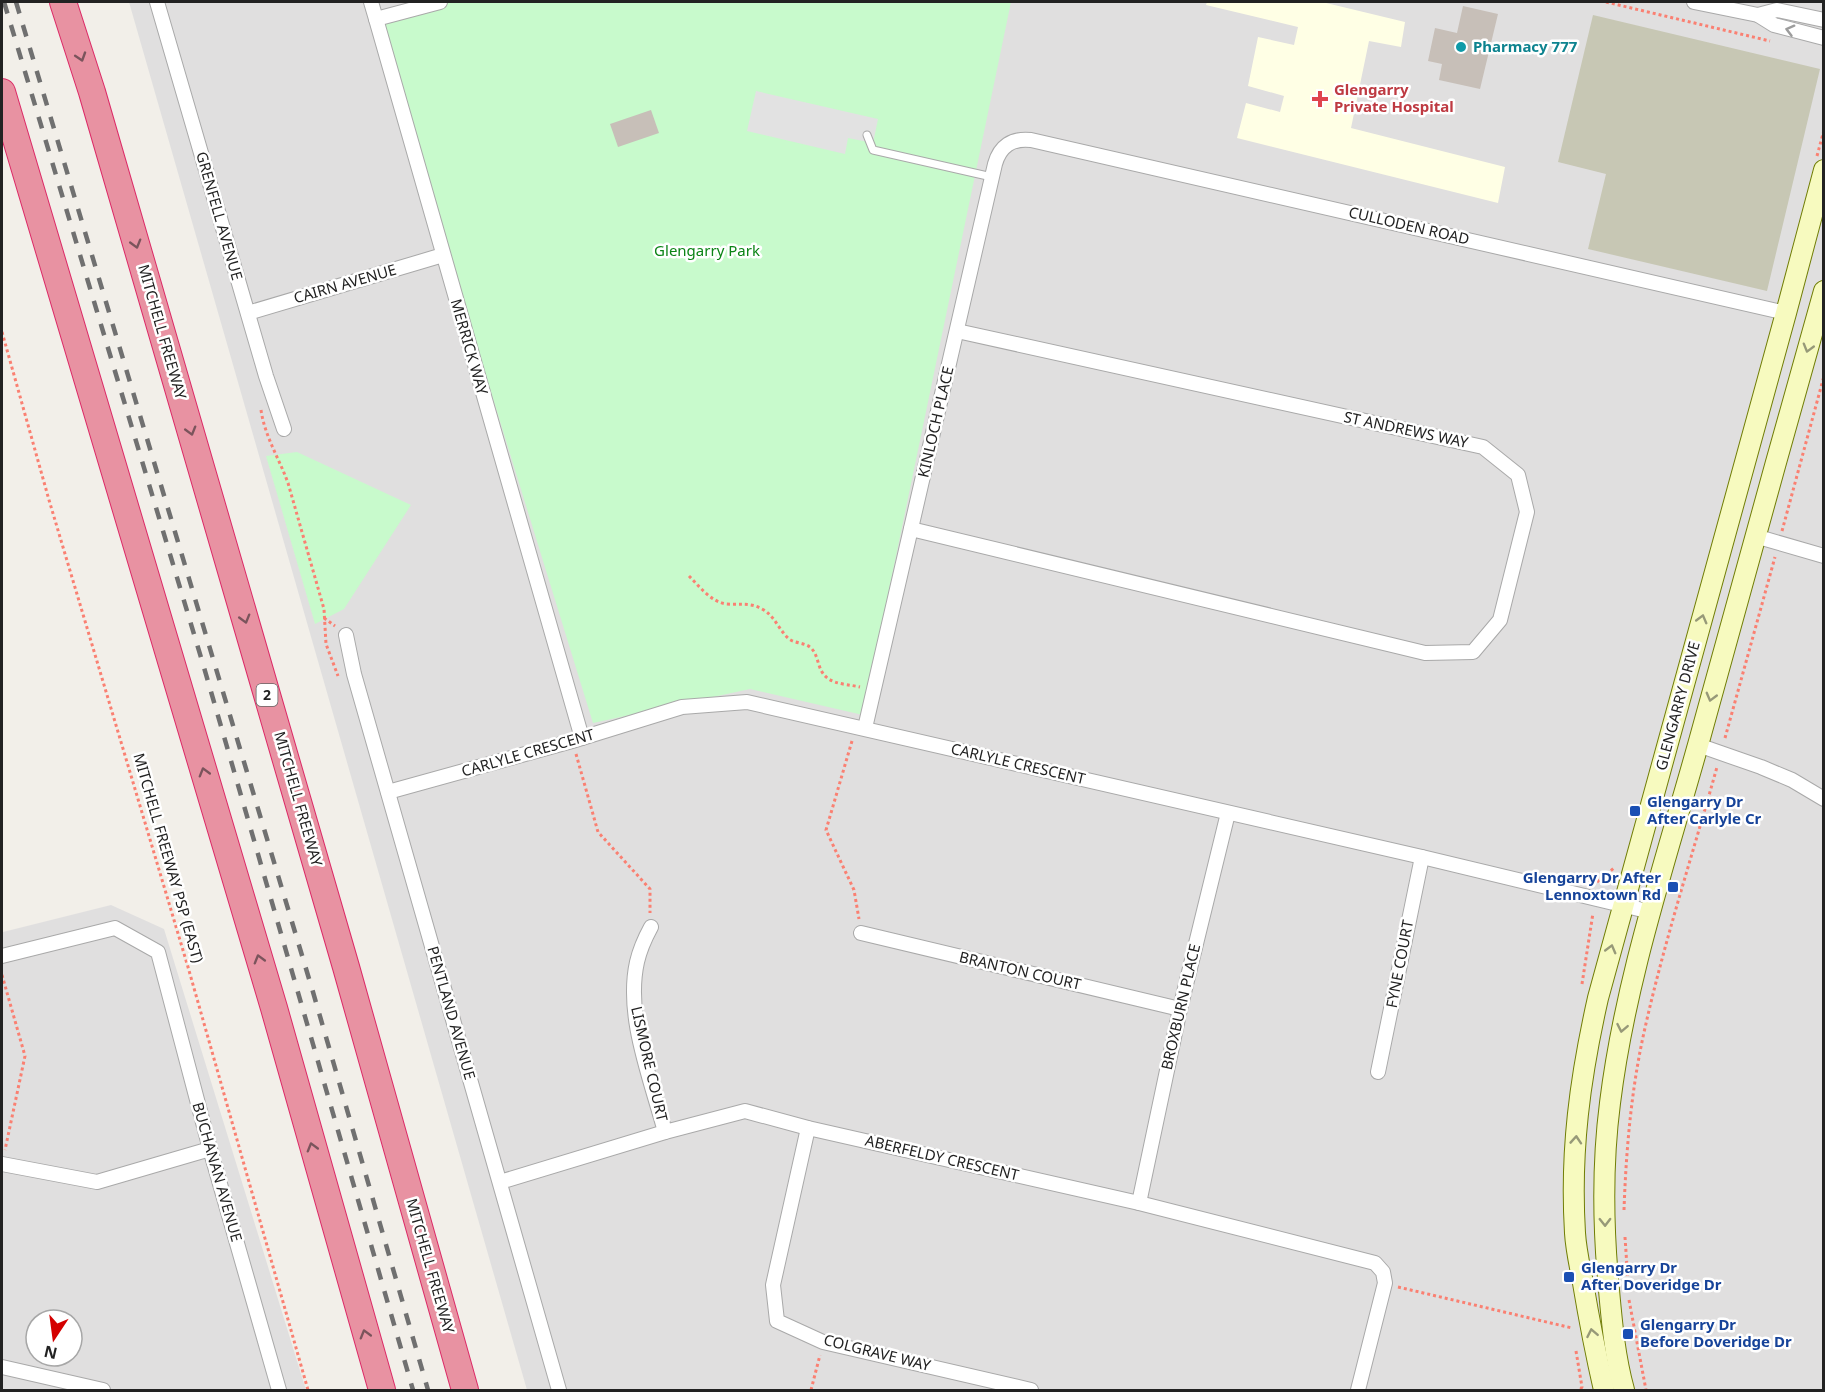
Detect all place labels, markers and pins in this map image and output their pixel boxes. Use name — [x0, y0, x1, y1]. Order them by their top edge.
place label: Pharmacy 777 — [1473, 36, 1578, 56]
marker: Pharmacy 777 — [1454, 40, 1468, 54]
place label: Glengarry Private Hospital — [1334, 79, 1454, 116]
marker: Glengarry Private Hospital — [1311, 90, 1329, 108]
place label: Glengarry Dr After Carlyle Cr — [1647, 791, 1762, 828]
marker: Glengarry Dr After Carlyle Cr — [1628, 804, 1642, 818]
place label: Glengarry Dr After Lennoxtown Rd — [1523, 867, 1661, 904]
marker: Glengarry Dr After Lennoxtown Rd — [1666, 880, 1680, 894]
place label: Glengarry Dr After Doveridge Dr — [1581, 1257, 1722, 1294]
marker: Glengarry Dr After Doveridge Dr — [1562, 1270, 1576, 1284]
place label: Glengarry Dr Before Doveridge Dr — [1640, 1314, 1792, 1351]
marker: Glengarry Dr Before Doveridge Dr — [1621, 1327, 1635, 1341]

